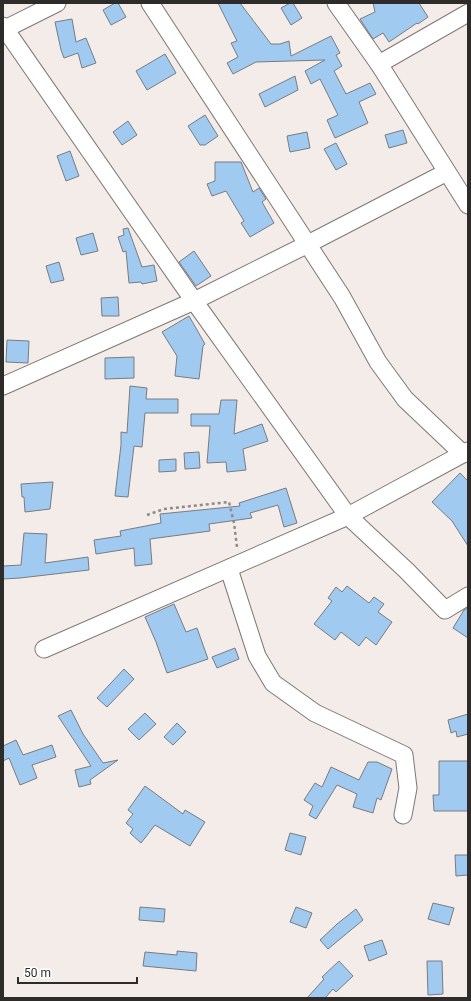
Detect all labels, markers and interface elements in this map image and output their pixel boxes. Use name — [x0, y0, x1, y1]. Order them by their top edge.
scale bar — [18, 959, 137, 985]
text: 50 m — [24, 966, 51, 980]

